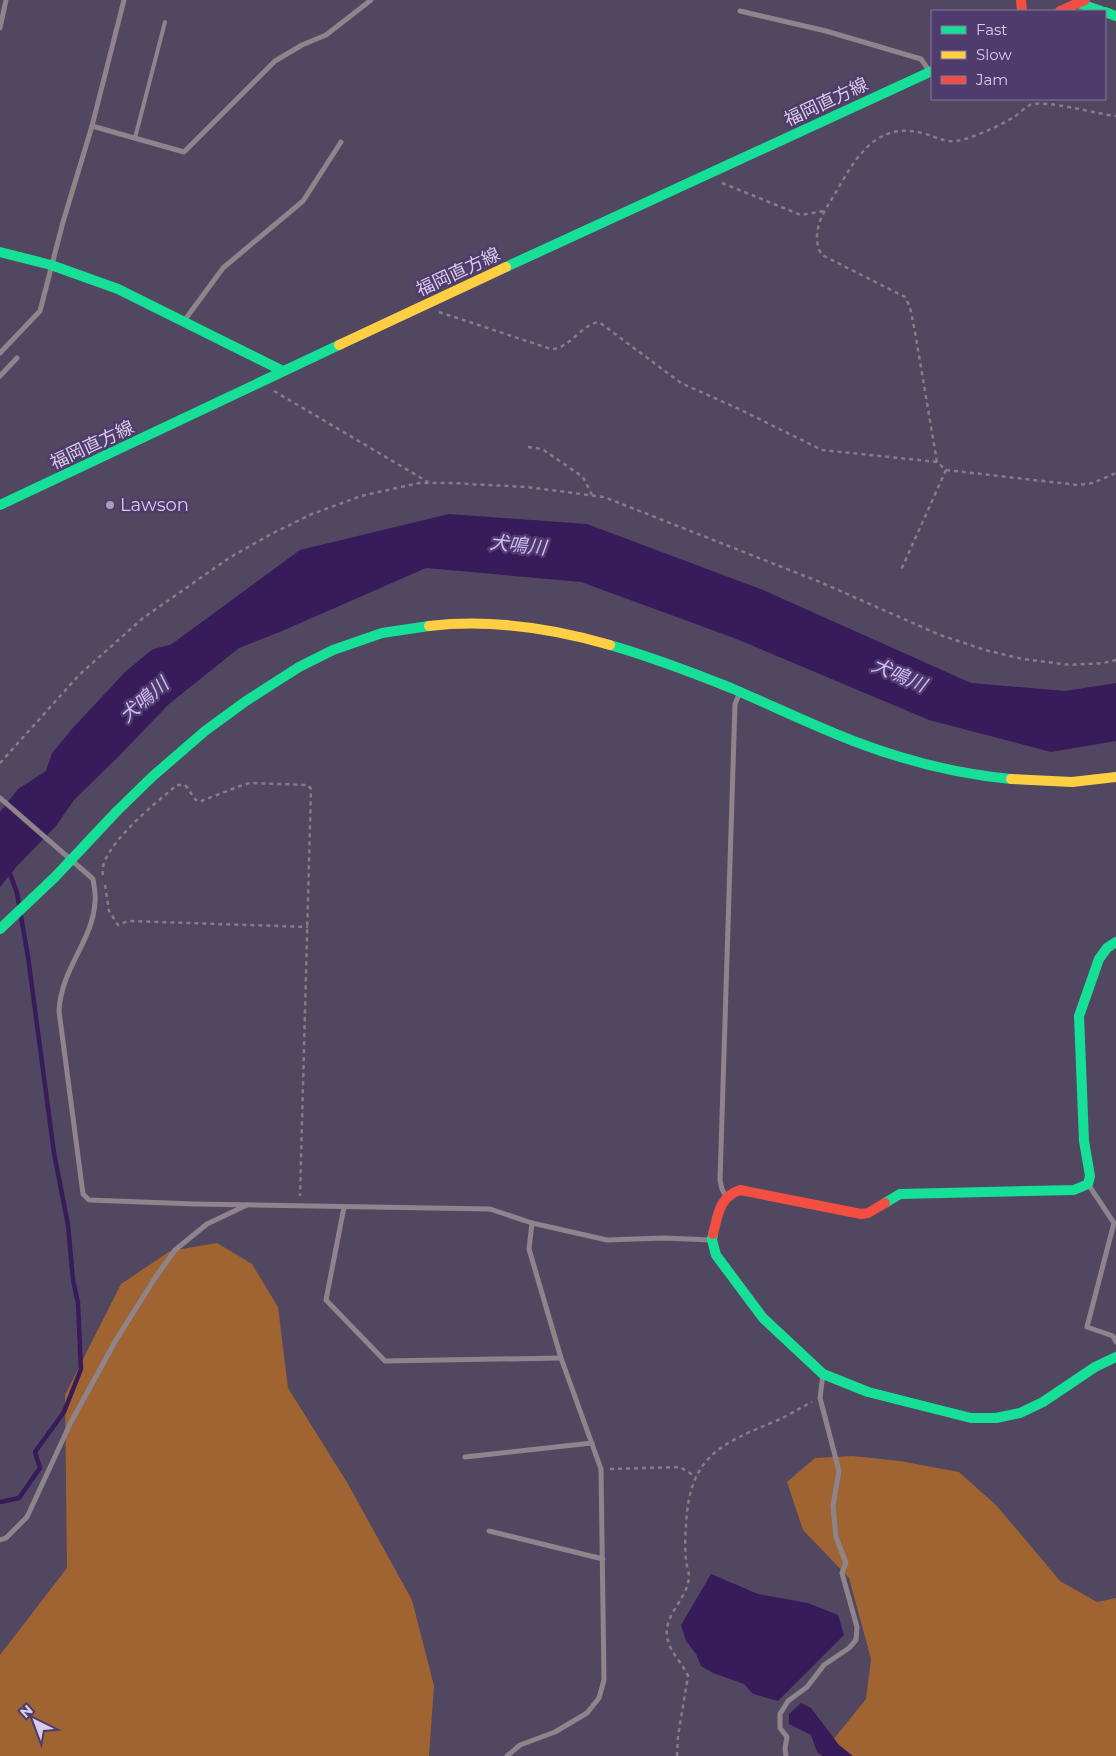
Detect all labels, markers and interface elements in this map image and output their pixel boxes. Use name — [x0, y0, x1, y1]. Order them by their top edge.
legend — [931, 10, 1106, 100]
text: Fast — [976, 20, 1007, 39]
text: Slow — [976, 45, 1012, 64]
text: Jam — [975, 70, 1008, 89]
street label: 福岡直方線 — [781, 73, 871, 131]
street label: 福岡直方線 — [413, 243, 503, 301]
street label: 福岡直方線 — [47, 416, 137, 474]
place label: Lawson — [120, 494, 189, 516]
marker: Lawson — [104, 499, 116, 511]
water label: 犬鳴川 — [488, 531, 550, 560]
water label: 犬鳴川 — [868, 653, 932, 698]
water label: 犬鳴川 — [115, 671, 175, 727]
north arrow — [10, 1696, 60, 1746]
text: N — [16, 1701, 37, 1722]

